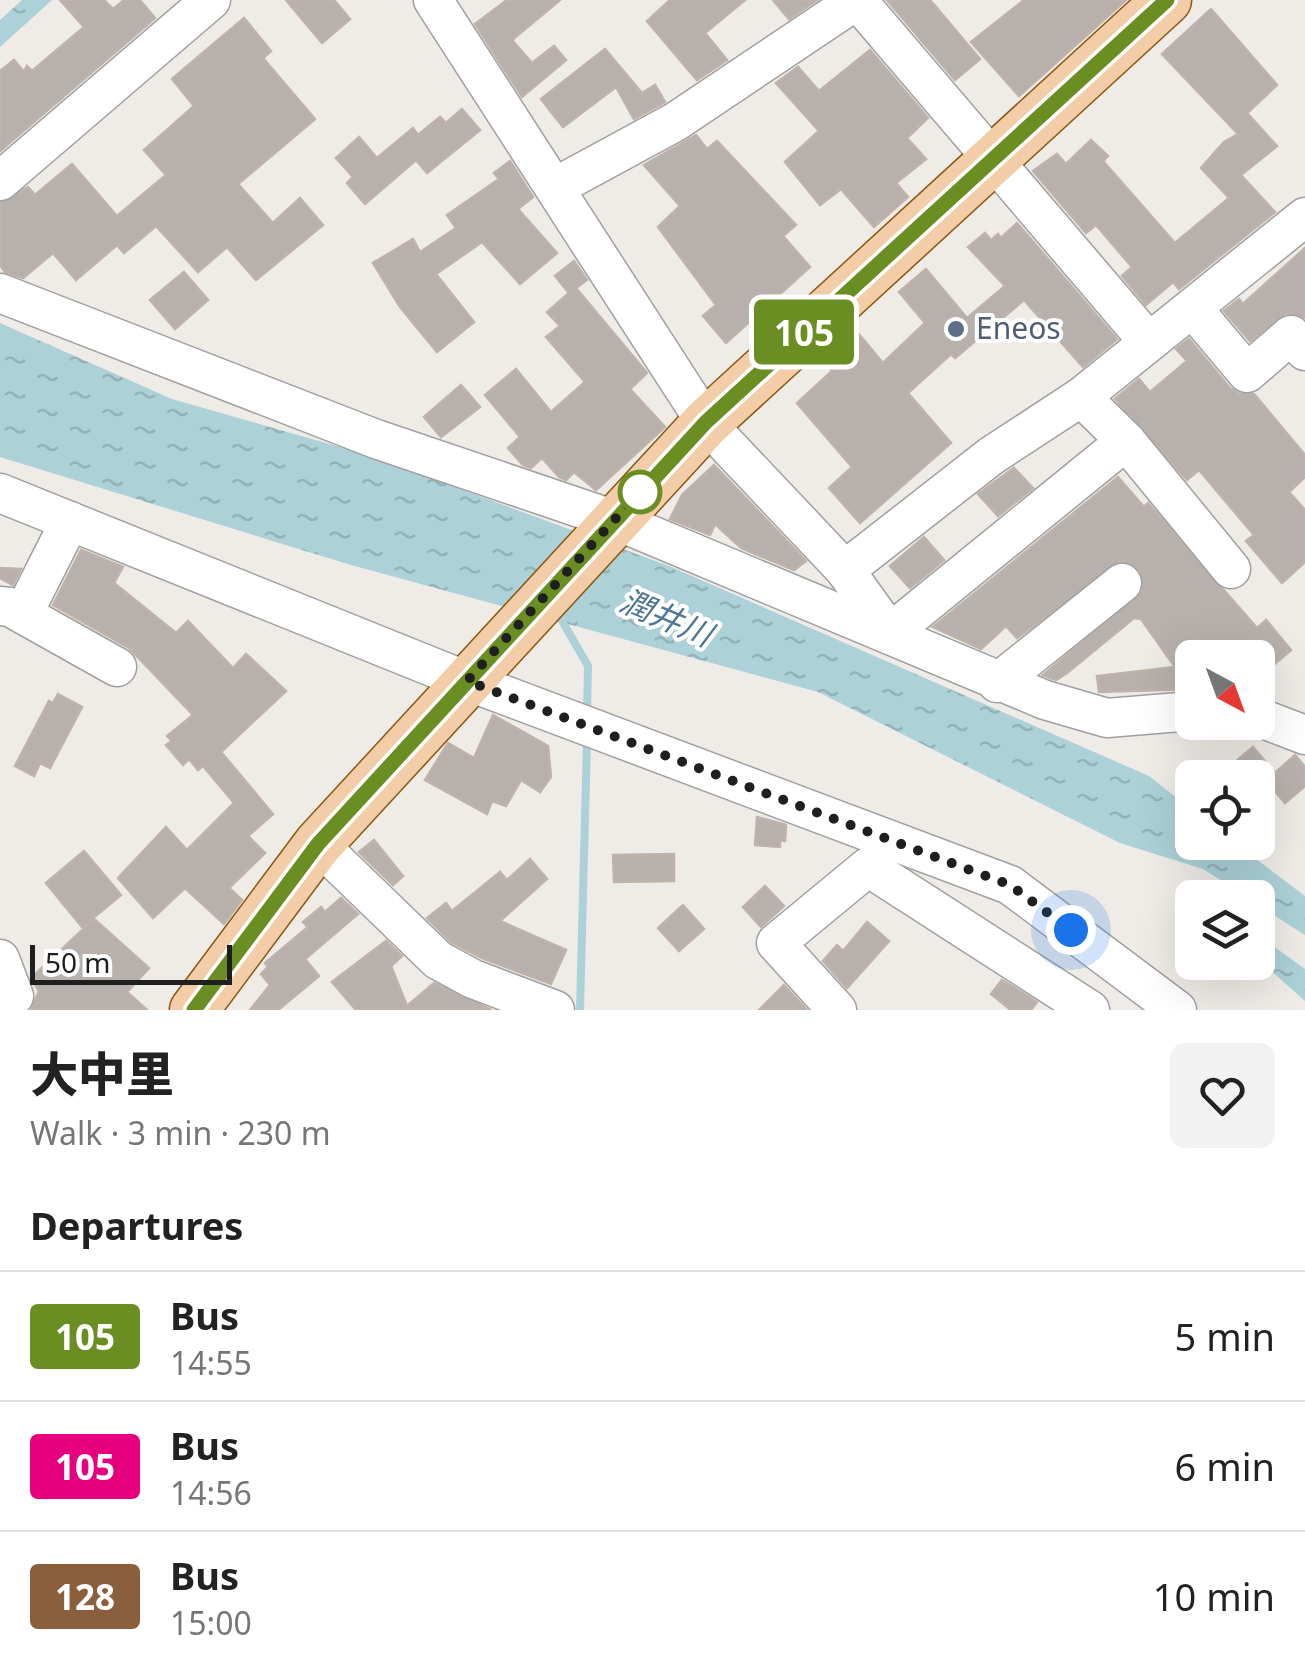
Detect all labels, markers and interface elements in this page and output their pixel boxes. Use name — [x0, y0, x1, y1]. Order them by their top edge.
line badge: 105 — [746, 300, 862, 364]
place label: Eneos — [976, 307, 1061, 348]
text: 105 — [774, 309, 834, 356]
marker: Eneos — [945, 318, 967, 340]
unlabelled marker — [619, 471, 661, 513]
water label: 潤井川 — [614, 578, 722, 656]
north arrow — [1175, 640, 1275, 740]
map controls — [1175, 640, 1275, 980]
button: locate — [1175, 760, 1275, 860]
button: layers — [1175, 880, 1275, 980]
your location — [1046, 905, 1096, 955]
scale bar — [30, 940, 232, 984]
text: 50 m — [45, 943, 111, 981]
text: 大中里 — [30, 1041, 174, 1106]
button: heart — [1170, 1043, 1275, 1148]
text: Walk · 3 min · 230 m — [30, 1111, 331, 1154]
text: Departures — [30, 1199, 243, 1251]
text: Bus — [170, 1289, 239, 1341]
text: 5 min — [1175, 1310, 1275, 1362]
text: 105 — [55, 1313, 115, 1360]
text: 14:55 — [170, 1341, 252, 1384]
text: Bus — [170, 1419, 239, 1471]
text: 6 min — [1175, 1440, 1275, 1492]
text: 105 — [55, 1443, 115, 1490]
text: 14:56 — [170, 1471, 252, 1514]
text: Bus — [170, 1549, 239, 1601]
text: 10 min — [1153, 1570, 1275, 1622]
text: 128 — [55, 1573, 115, 1620]
text: 15:00 — [170, 1601, 252, 1644]

